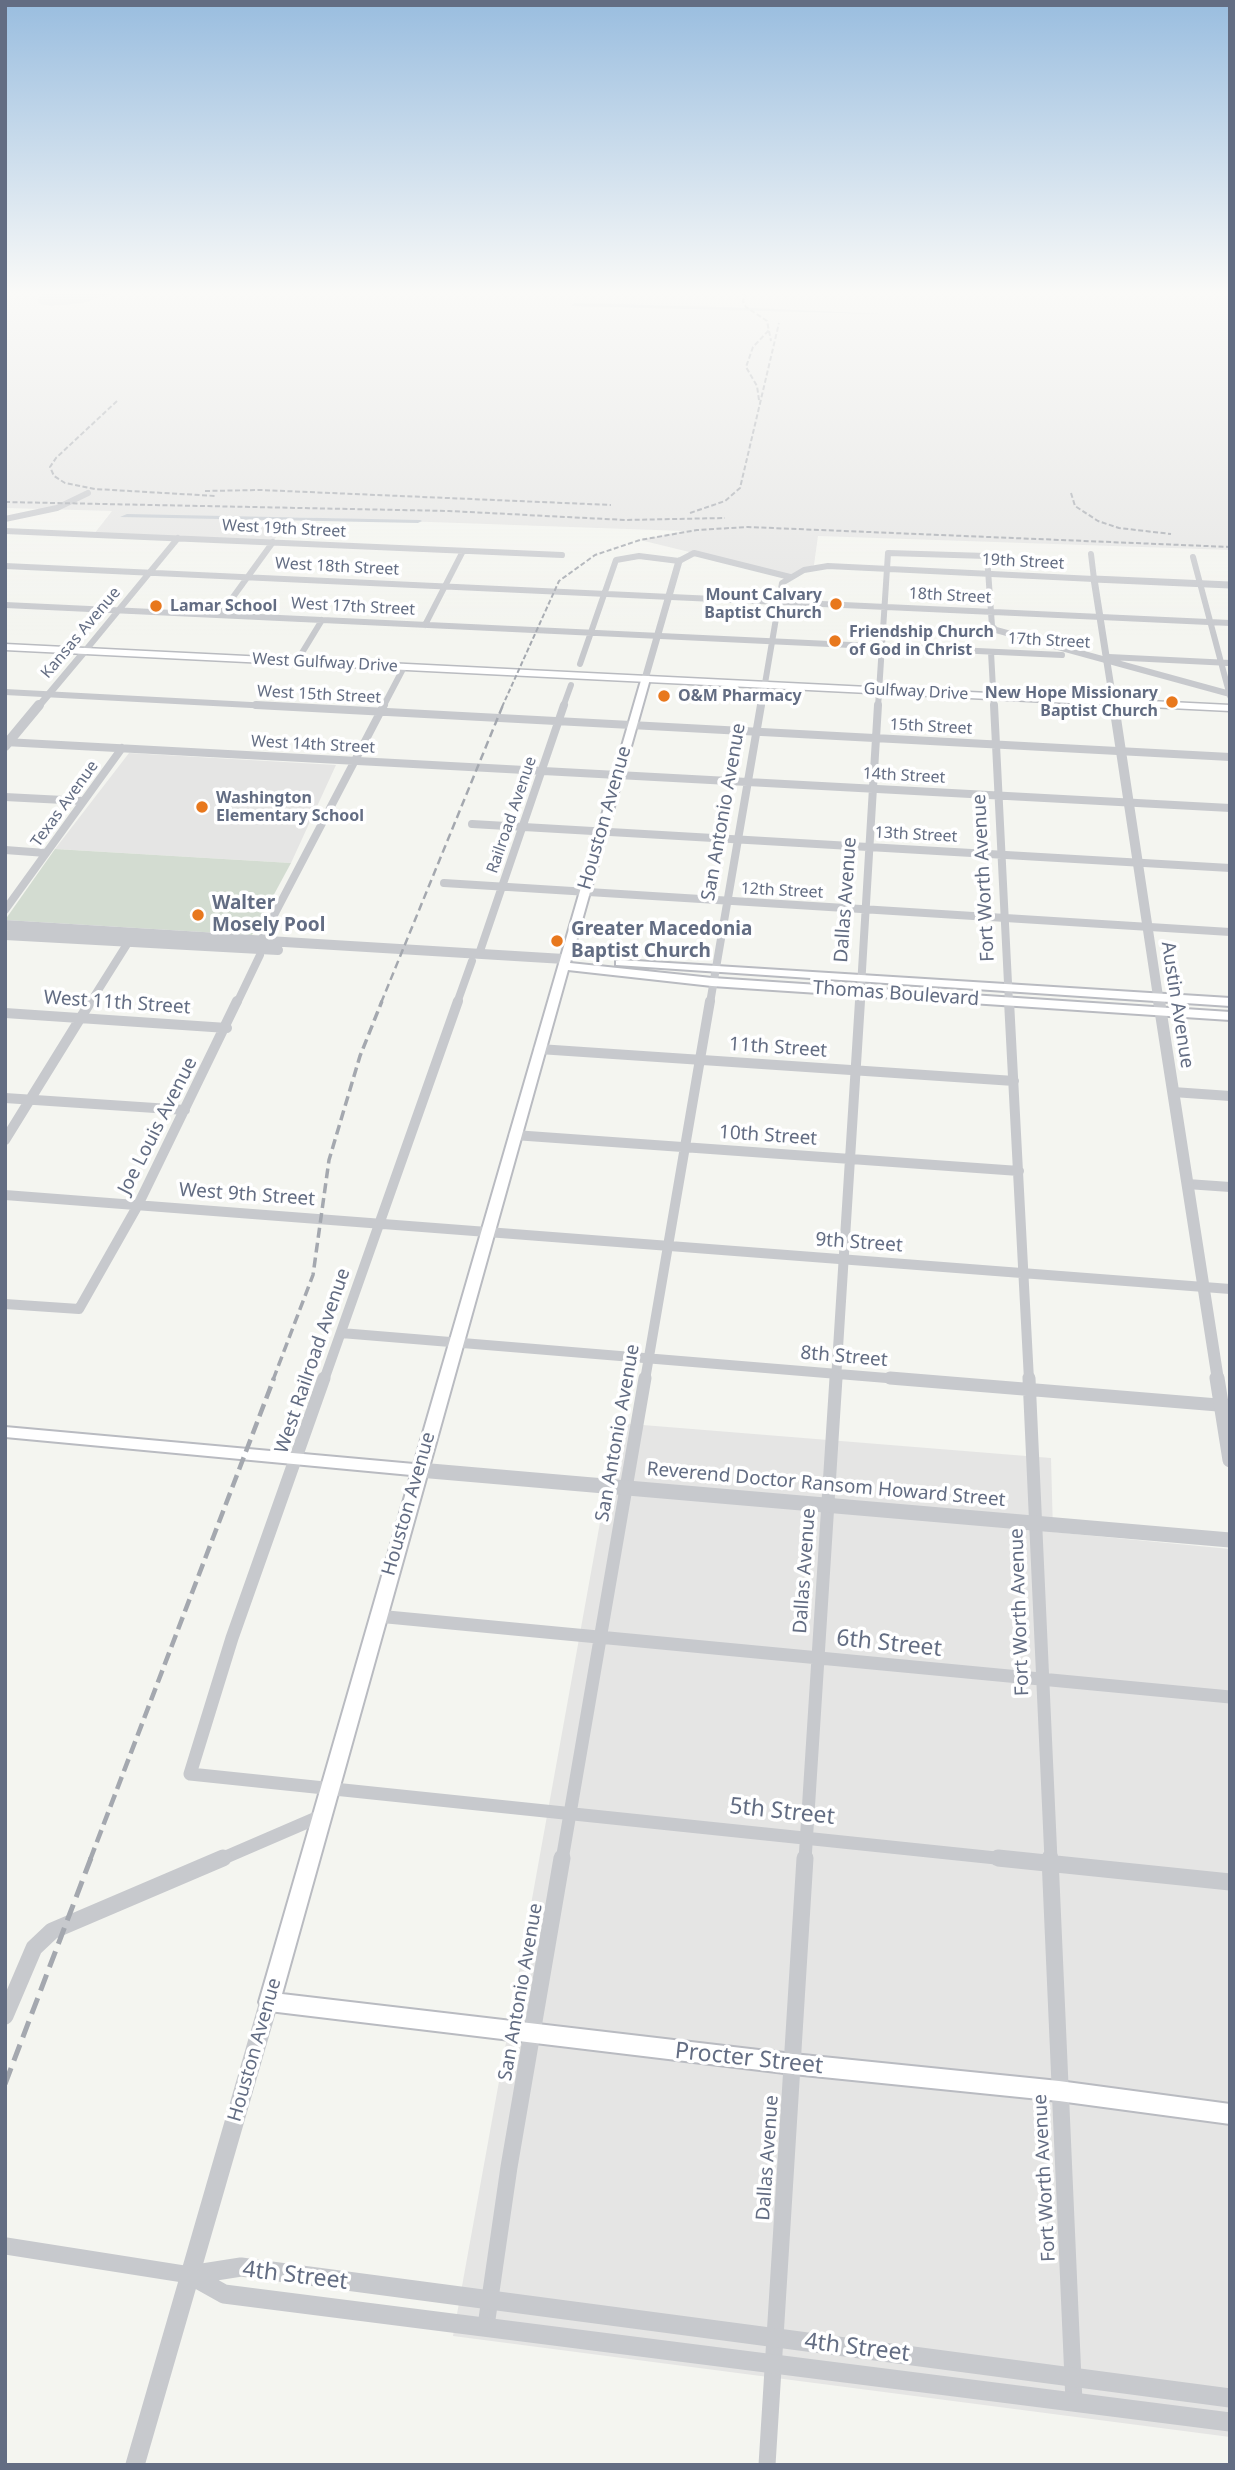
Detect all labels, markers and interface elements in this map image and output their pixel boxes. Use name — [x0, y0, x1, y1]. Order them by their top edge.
street label: West 19th Street — [222, 516, 346, 542]
street label: 19th Street — [981, 550, 1065, 574]
street label: West 18th Street — [275, 554, 399, 580]
street label: Kansas Avenue — [37, 583, 125, 683]
street label: 18th Street — [908, 584, 992, 608]
place label: Mount Calvary Baptist Church — [704, 585, 822, 623]
street label: West 17th Street — [291, 594, 415, 620]
place label: Lamar School — [170, 596, 277, 616]
marker: Mount Calvary Baptist Church — [828, 596, 844, 612]
marker: Lamar School — [148, 598, 164, 614]
place label: Friendship Church of God in Christ — [849, 622, 994, 660]
street label: 17th Street — [1007, 629, 1091, 653]
marker: Friendship Church of God in Christ — [827, 633, 843, 649]
street label: West Gulfway Drive — [252, 650, 398, 676]
street label: Gulfway Drive — [863, 680, 969, 704]
street label: West 15th Street — [257, 682, 381, 708]
place label: New Hope Missionary Baptist Church — [985, 683, 1158, 721]
place label: O&M Pharmacy — [678, 686, 802, 706]
marker: O&M Pharmacy — [656, 688, 672, 704]
marker: New Hope Missionary Baptist Church — [1164, 694, 1180, 710]
street label: 15th Street — [889, 715, 973, 739]
street label: San Antonio Avenue — [697, 721, 751, 903]
street label: West 14th Street — [251, 732, 375, 758]
street label: Houston Avenue — [574, 744, 636, 892]
street label: Railroad Avenue — [483, 754, 541, 876]
street label: Texas Avenue — [27, 757, 103, 851]
street label: 14th Street — [862, 764, 946, 788]
place label: Washington Elementary School — [216, 788, 364, 826]
street label: Fort Worth Avenue — [968, 794, 1000, 962]
marker: Washington Elementary School — [194, 799, 210, 815]
street label: 13th Street — [874, 823, 958, 847]
street label: Dallas Avenue — [830, 836, 862, 964]
street label: 12th Street — [740, 879, 824, 903]
place label: Walter Mosely Pool — [212, 893, 325, 937]
marker: Walter Mosely Pool — [190, 907, 206, 923]
place label: Greater Macedonia Baptist Church — [571, 919, 752, 963]
marker: Greater Macedonia Baptist Church — [549, 933, 565, 949]
street label: Austin Avenue — [1156, 940, 1198, 1070]
street label: Thomas Boulevard — [812, 977, 980, 1011]
street label: West 11th Street — [43, 986, 191, 1020]
street label: 11th Street — [728, 1033, 828, 1063]
street label: Joe Louis Avenue — [114, 1053, 202, 1199]
street label: 10th Street — [718, 1121, 818, 1151]
street label: West 9th Street — [178, 1179, 316, 1211]
street label: 9th Street — [815, 1229, 903, 1257]
street label: West Railroad Avenue — [271, 1266, 355, 1456]
street label: San Antonio Avenue — [591, 1342, 645, 1524]
street label: 8th Street — [799, 1342, 889, 1372]
street label: Houston Avenue — [378, 1430, 440, 1578]
street label: Reverend Doctor Ransom Howard Street — [646, 1458, 1006, 1512]
street label: Dallas Avenue — [789, 1507, 821, 1635]
street label: Fort Worth Avenue — [1006, 1528, 1034, 1696]
street label: 6th Street — [835, 1625, 943, 1663]
street label: 5th Street — [728, 1793, 836, 1831]
street label: San Antonio Avenue — [494, 1901, 548, 2083]
street label: Houston Avenue — [224, 1976, 286, 2124]
street label: Procter Street — [674, 2037, 824, 2081]
street label: Dallas Avenue — [752, 2094, 784, 2222]
street label: Fort Worth Avenue — [1029, 2094, 1061, 2262]
street label: 4th Street — [241, 2256, 349, 2296]
street label: 4th Street — [803, 2328, 911, 2368]

